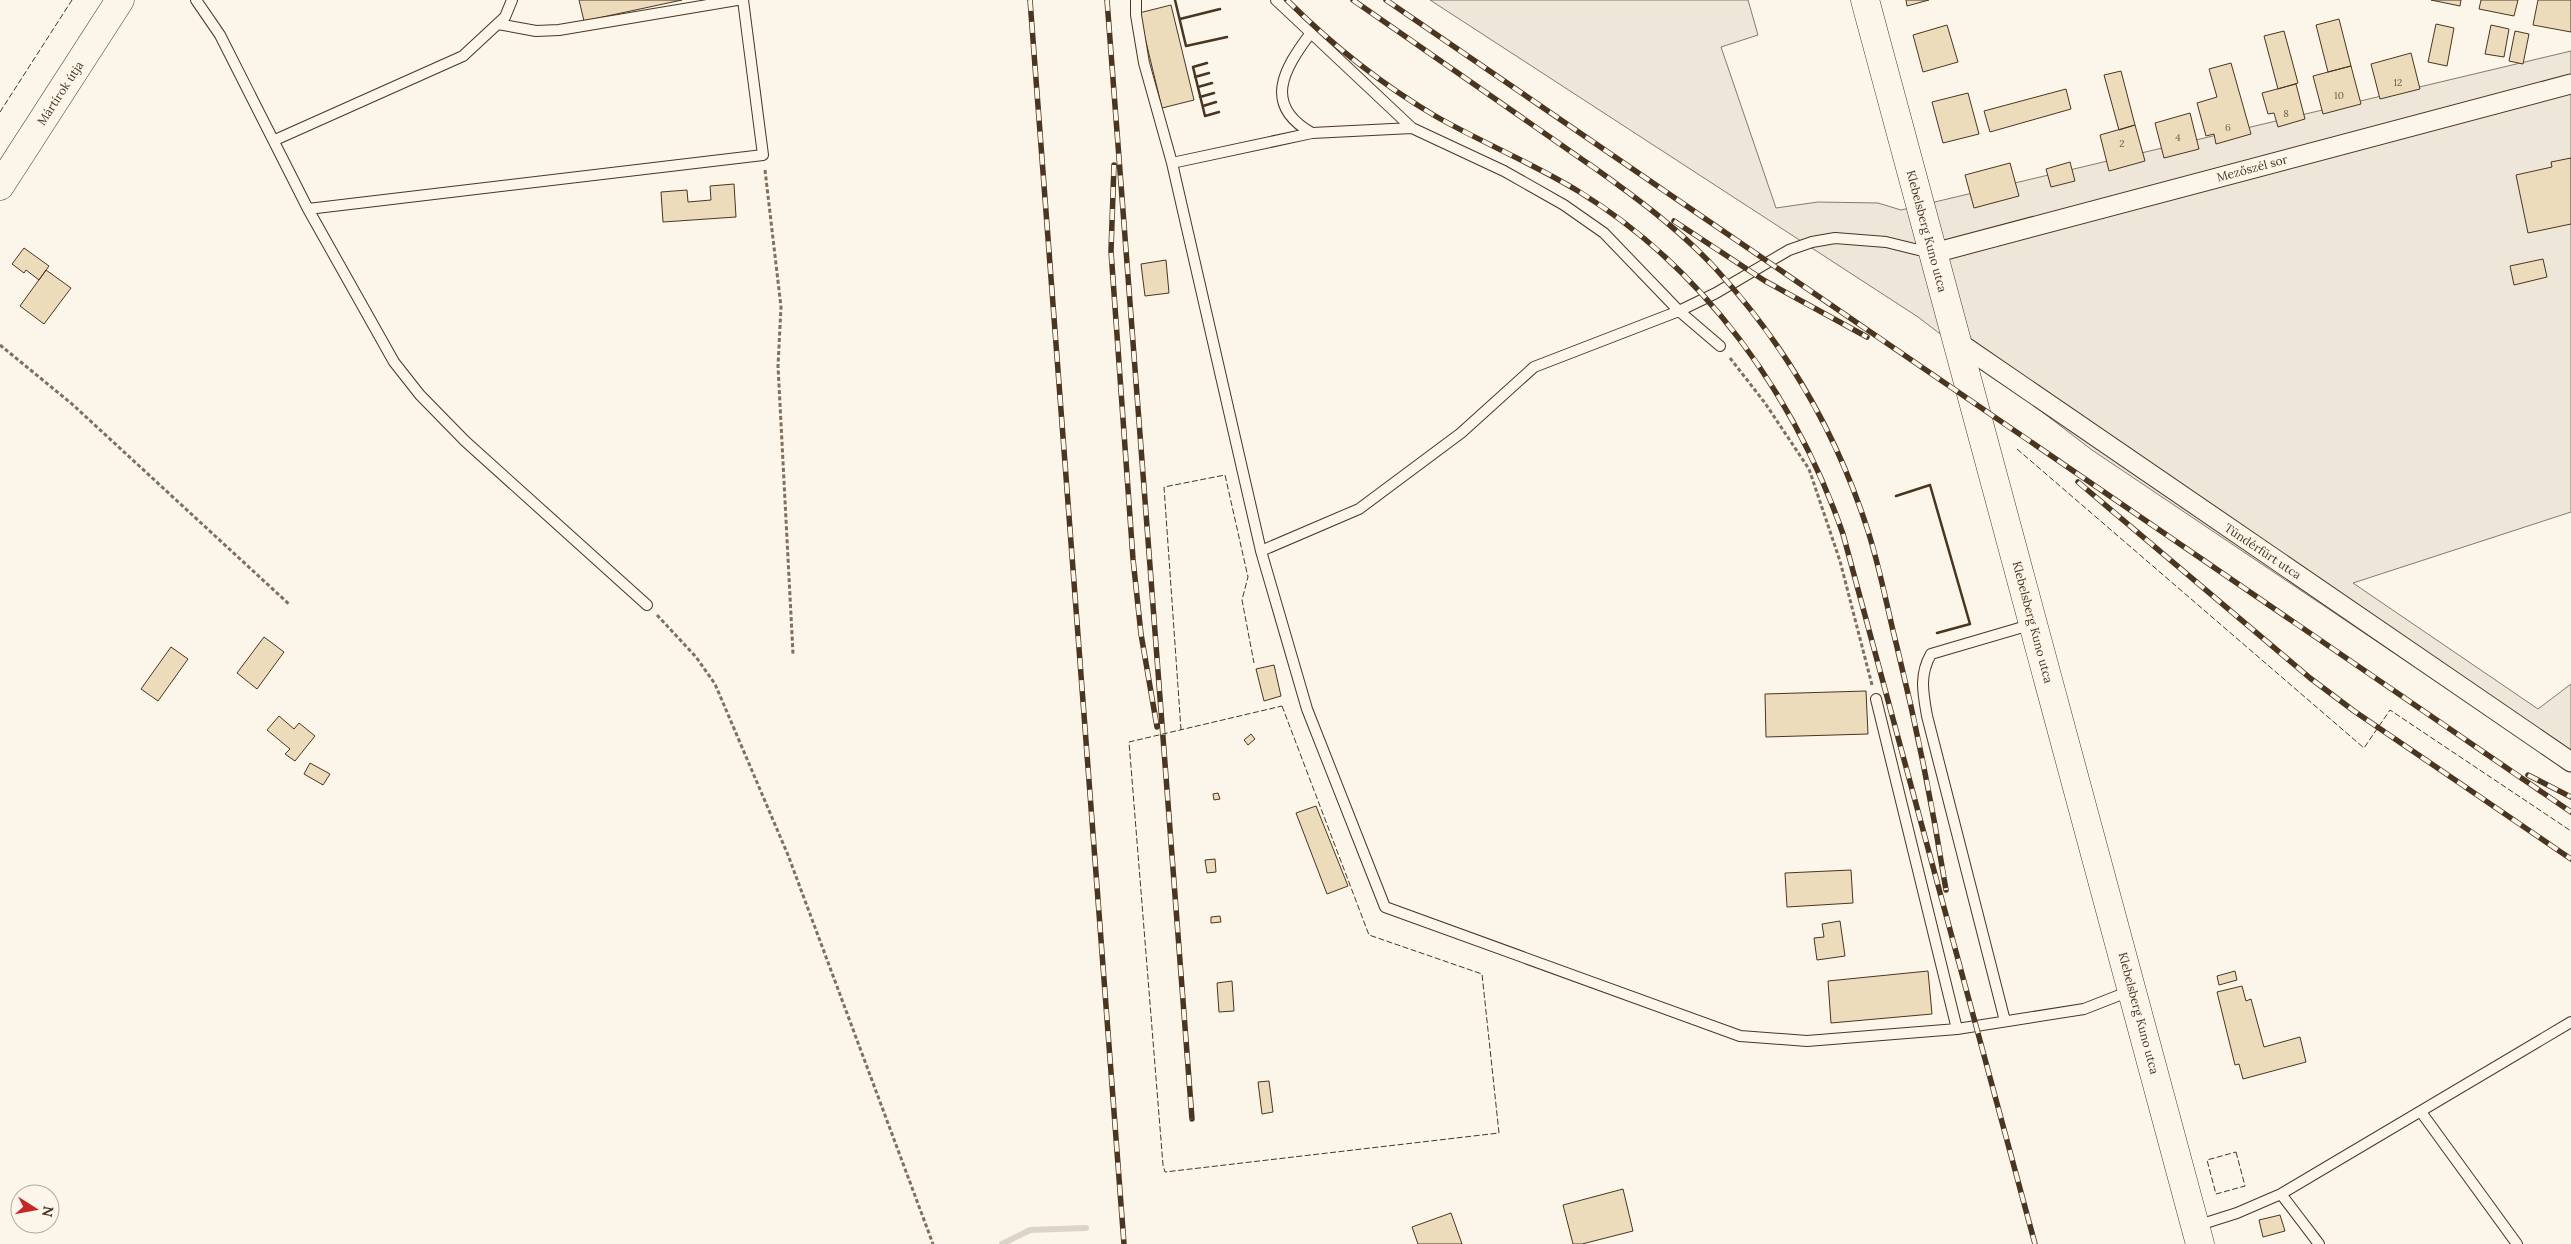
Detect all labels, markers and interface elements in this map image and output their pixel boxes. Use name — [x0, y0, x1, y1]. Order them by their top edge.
street label: Mártírok útja — [34, 58, 86, 128]
house number: 12 — [2393, 76, 2403, 89]
house number: 10 — [2334, 89, 2344, 102]
house number: 8 — [2283, 107, 2289, 120]
house number: 6 — [2225, 121, 2231, 134]
house number: 4 — [2175, 131, 2181, 144]
house number: 2 — [2119, 137, 2125, 150]
street label: Mezőszél sor — [2215, 151, 2290, 185]
street label: Klebelsberg Kuno utca — [1903, 168, 1951, 294]
street label: Tündérfürt utca — [2222, 520, 2304, 582]
street label: Klebelsberg Kuno utca — [2009, 559, 2057, 685]
street label: Klebelsberg Kuno utca — [2115, 950, 2163, 1076]
north arrow — [10, 1184, 60, 1234]
text: N — [38, 1204, 58, 1219]

